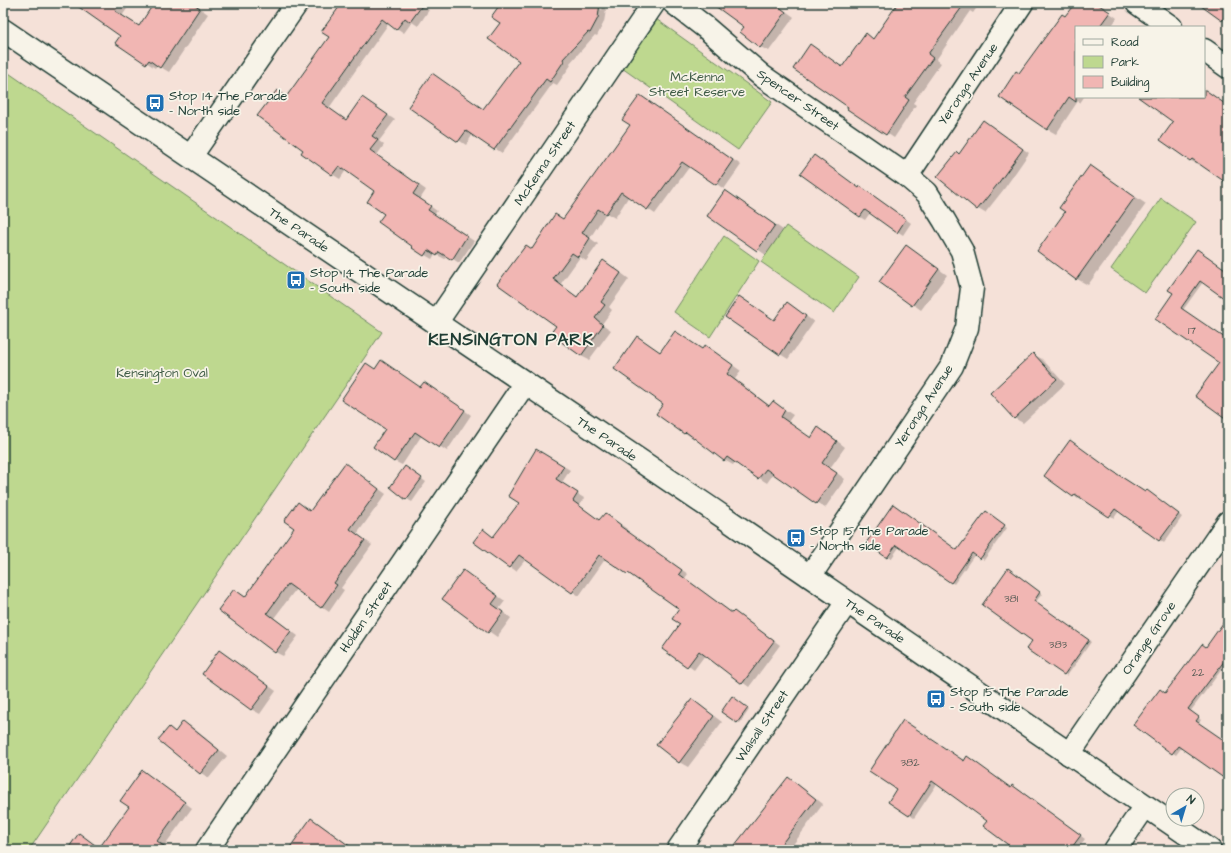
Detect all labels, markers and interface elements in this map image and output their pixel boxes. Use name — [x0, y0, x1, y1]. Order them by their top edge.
legend — [1075, 26, 1205, 98]
text: Road — [1111, 34, 1139, 51]
street label: Yeronga Avenue — [934, 39, 1003, 129]
text: Park — [1111, 54, 1139, 71]
street label: Spencer Street — [753, 65, 843, 136]
park label: McKenna Street Reserve — [649, 68, 745, 101]
text: Building — [1111, 74, 1149, 92]
place label: Stop 14 The Parade - North side — [169, 87, 287, 120]
bus stop icon: Stop 14 The Parade - North side — [144, 92, 166, 114]
street label: McKenna Street — [510, 116, 581, 209]
street label: The Parade — [265, 203, 333, 257]
place label: Stop 14 The Parade - South side — [310, 264, 428, 297]
bus stop icon: Stop 14 The Parade - South side — [285, 269, 307, 291]
house number: 17 — [1188, 323, 1196, 338]
district label: KENSINGTON PARK — [428, 328, 594, 352]
street label: Yeronga Avenue — [890, 361, 958, 452]
park label: Kensington Oval — [116, 364, 208, 383]
street label: The Parade — [573, 412, 641, 466]
place label: Stop 15 The Parade - North side — [810, 522, 929, 555]
bus stop icon: Stop 15 The Parade - North side — [785, 527, 807, 549]
street label: Holden Street — [335, 577, 397, 656]
house number: 381 — [1004, 591, 1019, 606]
street label: The Parade — [841, 594, 909, 648]
street label: Orange Grove — [1118, 598, 1181, 679]
house number: 383 — [1049, 637, 1068, 652]
house number: 22 — [1192, 665, 1205, 680]
place label: Stop 15 The Parade - South side — [950, 683, 1069, 716]
street label: Walsall Street — [731, 686, 793, 766]
bus stop icon: Stop 15 The Parade - South side — [925, 688, 947, 710]
house number: 382 — [900, 755, 920, 770]
north arrow — [1165, 787, 1205, 827]
text: N — [1184, 791, 1198, 808]

